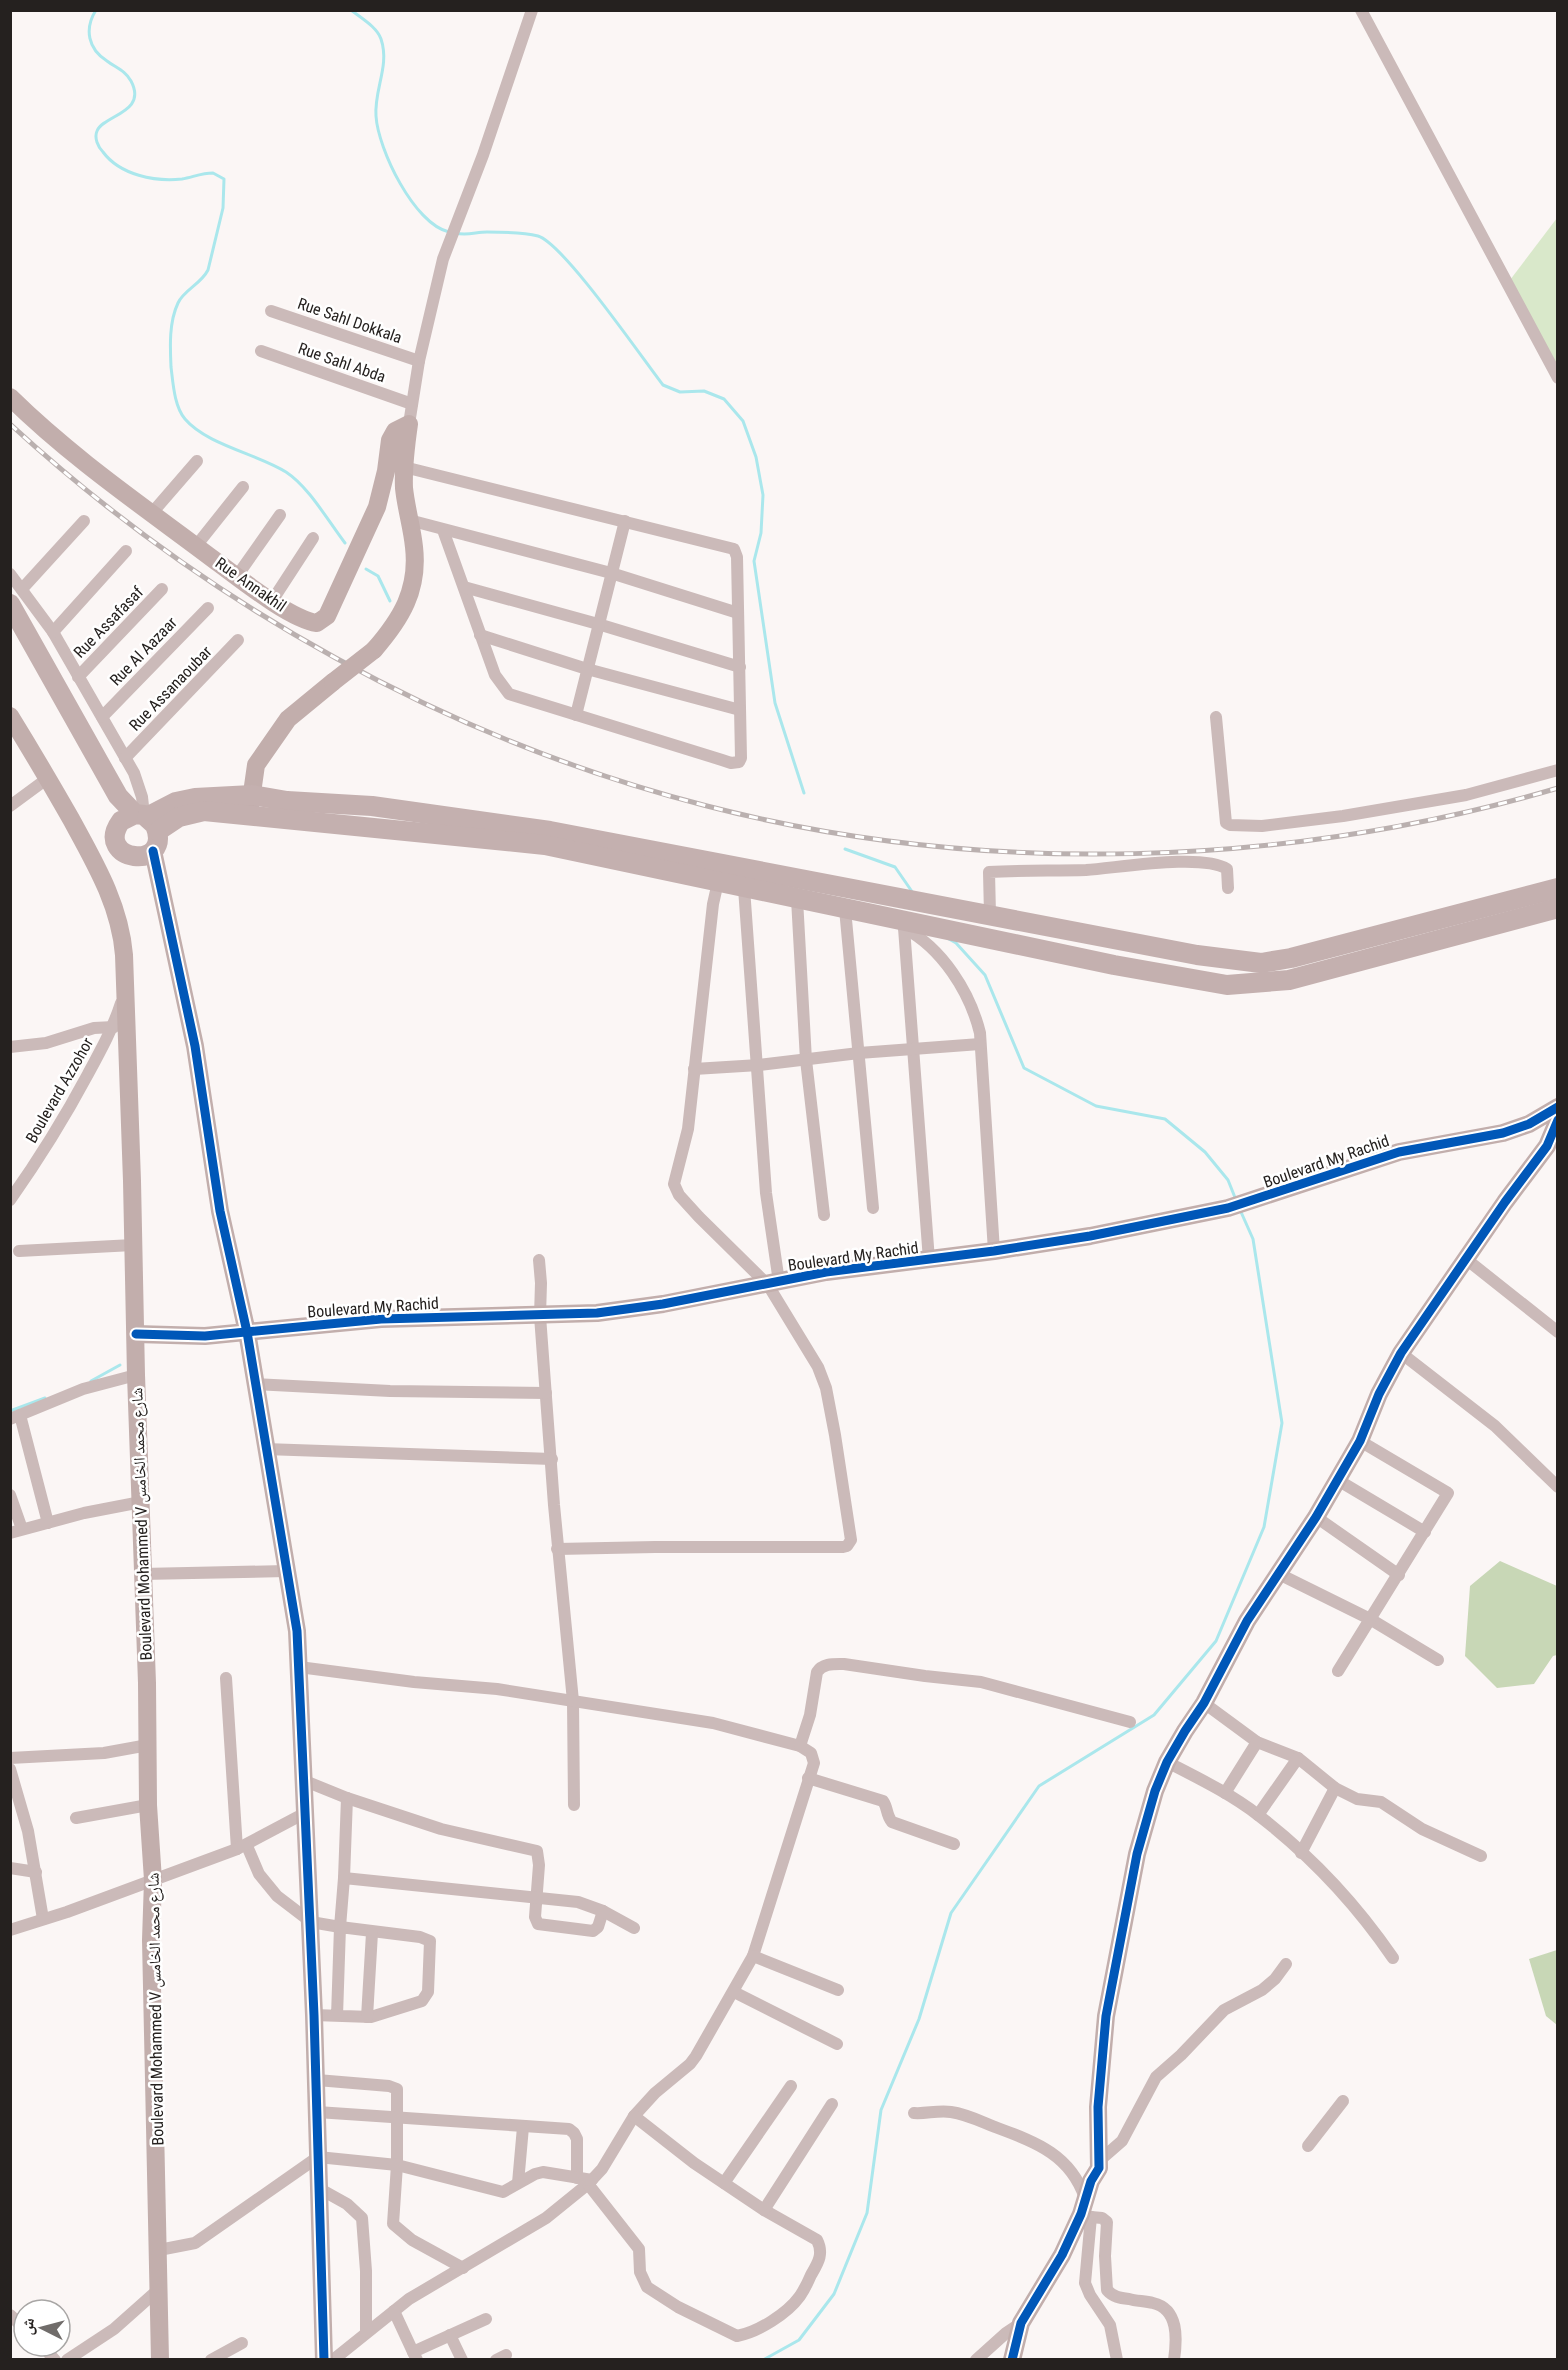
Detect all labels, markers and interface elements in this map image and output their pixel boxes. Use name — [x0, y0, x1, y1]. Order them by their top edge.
street label: Rue Sahl Dokkala — [295, 294, 404, 347]
street label: Rue Sahl Abda — [296, 339, 388, 386]
street label: Rue Annakhil — [212, 553, 290, 616]
street label: Rue Assafasaf — [70, 583, 147, 662]
street label: Rue Al Aazaar — [106, 613, 181, 690]
street label: Rue Assanaoubar — [125, 642, 216, 735]
street label: Boulevard Azzohor — [22, 1034, 97, 1146]
street label: Boulevard My Rachid — [1261, 1131, 1391, 1192]
street label: Boulevard My Rachid — [787, 1238, 920, 1275]
street label: Boulevard My Rachid — [307, 1293, 439, 1322]
street label: Boulevard Mohammed V شارع محمد الخامس — [127, 1387, 157, 1661]
street label: Boulevard Mohammed V شارع محمد الخامس — [144, 1872, 168, 2146]
north arrow — [12, 2298, 72, 2358]
text: ش — [17, 2317, 38, 2336]

